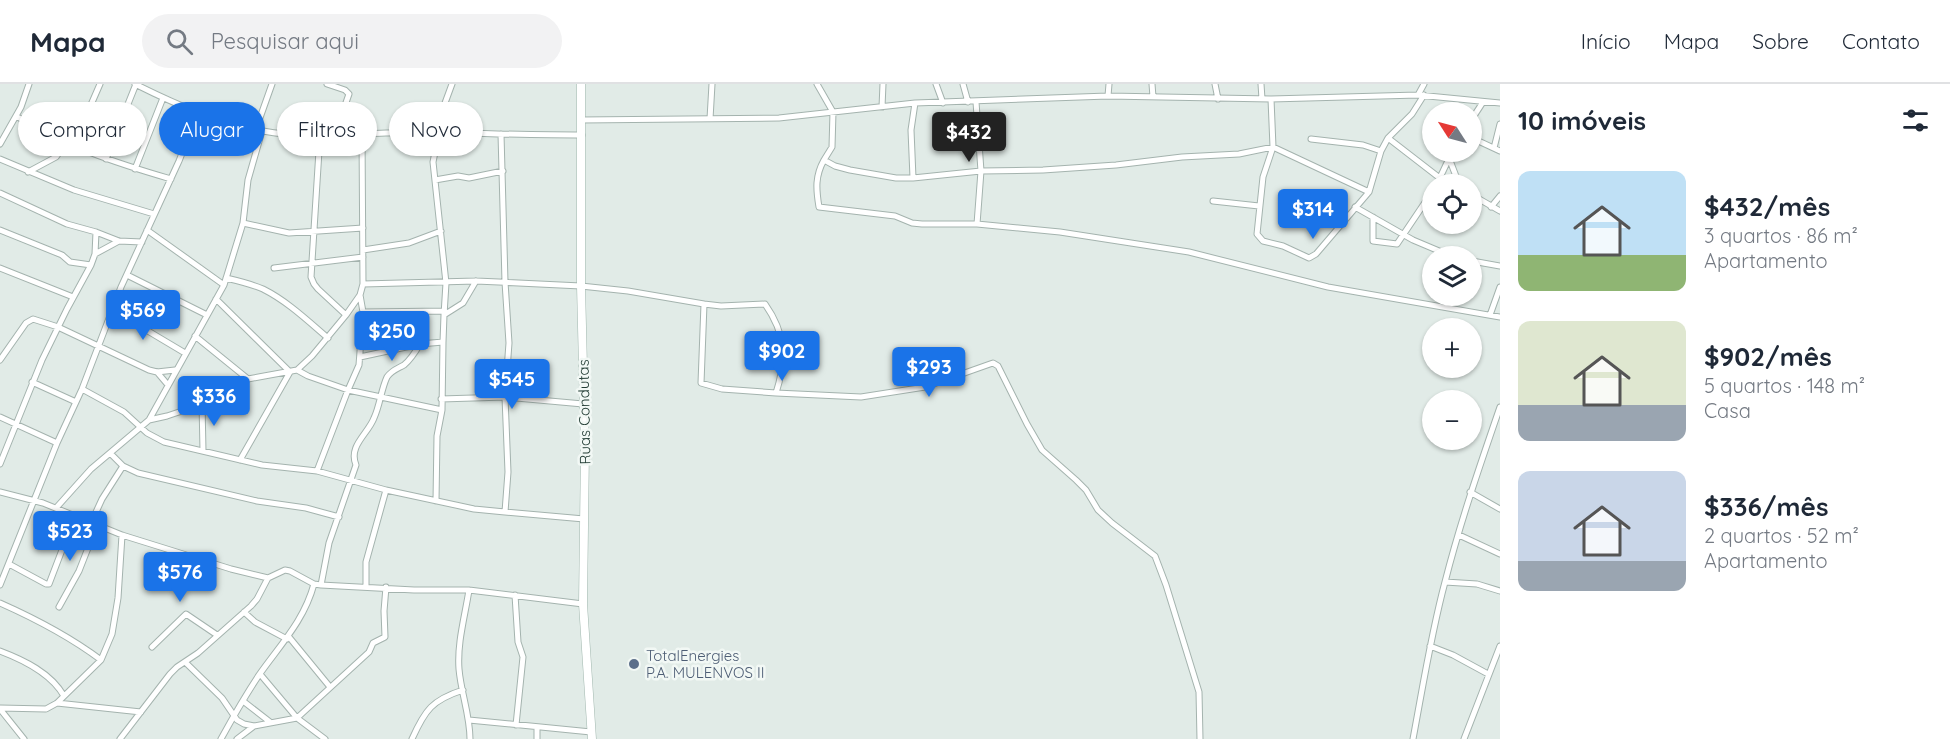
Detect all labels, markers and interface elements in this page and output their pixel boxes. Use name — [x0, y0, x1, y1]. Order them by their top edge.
search box — [142, 14, 562, 68]
text: Mapa — [30, 24, 106, 59]
icon: search — [163, 25, 196, 58]
text: Pesquisar aqui — [211, 27, 359, 55]
text: Início — [1581, 28, 1631, 54]
text: Mapa — [1664, 28, 1719, 54]
text: Sobre — [1752, 28, 1809, 54]
text: Contato — [1842, 28, 1920, 54]
chip: Comprar — [18, 102, 147, 156]
chip: Alugar — [159, 102, 265, 156]
chip: Filtros — [277, 102, 377, 156]
chip: Novo — [389, 102, 483, 156]
north arrow — [1422, 102, 1482, 162]
map controls — [1422, 102, 1482, 450]
text: 10 imóveis — [1518, 104, 1646, 137]
icon: filters — [1899, 104, 1932, 137]
pin: $432 — [933, 112, 1005, 163]
text: $432 — [946, 119, 992, 144]
button: locate — [1422, 174, 1482, 234]
pin: $314 — [1277, 189, 1349, 240]
text: $432/mês — [1704, 190, 1830, 223]
icon: home — [1566, 195, 1638, 267]
text: $314 — [1292, 196, 1334, 221]
text: 3 quartos · 86 m² — [1704, 223, 1858, 248]
button: layers — [1422, 246, 1482, 306]
text: Apartamento — [1704, 248, 1828, 273]
pin: $569 — [107, 290, 179, 341]
text: $569 — [120, 297, 166, 322]
pin: $250 — [356, 311, 428, 362]
text: $250 — [368, 318, 416, 343]
button: + — [1422, 318, 1482, 378]
pin: $902 — [746, 331, 818, 382]
text: $902 — [759, 338, 805, 363]
text: $902/mês — [1704, 340, 1832, 373]
icon: home — [1566, 345, 1638, 417]
pin: $293 — [893, 347, 965, 398]
text: $293 — [906, 354, 952, 379]
pin: $545 — [476, 359, 548, 410]
street label: Ruas Condutas — [574, 359, 594, 465]
text: $545 — [489, 366, 535, 391]
text: 5 quartos · 148 m² — [1704, 373, 1865, 398]
pin: $336 — [178, 376, 250, 427]
text: $336 — [192, 383, 236, 408]
button: − — [1422, 390, 1482, 450]
text: Casa — [1704, 398, 1751, 423]
text: $336/mês — [1704, 490, 1828, 523]
icon: home — [1566, 495, 1638, 567]
pin: $523 — [34, 511, 106, 562]
text: $523 — [47, 518, 93, 543]
text: 2 quartos · 52 m² — [1704, 523, 1859, 548]
text: Apartamento — [1704, 548, 1828, 573]
pin: $576 — [144, 552, 216, 603]
text: $576 — [158, 559, 202, 584]
place label: TotalEnergies P.A. MULENVOS II — [646, 646, 765, 682]
marker: TotalEnergies P.A. MULENVOS II — [627, 657, 641, 671]

